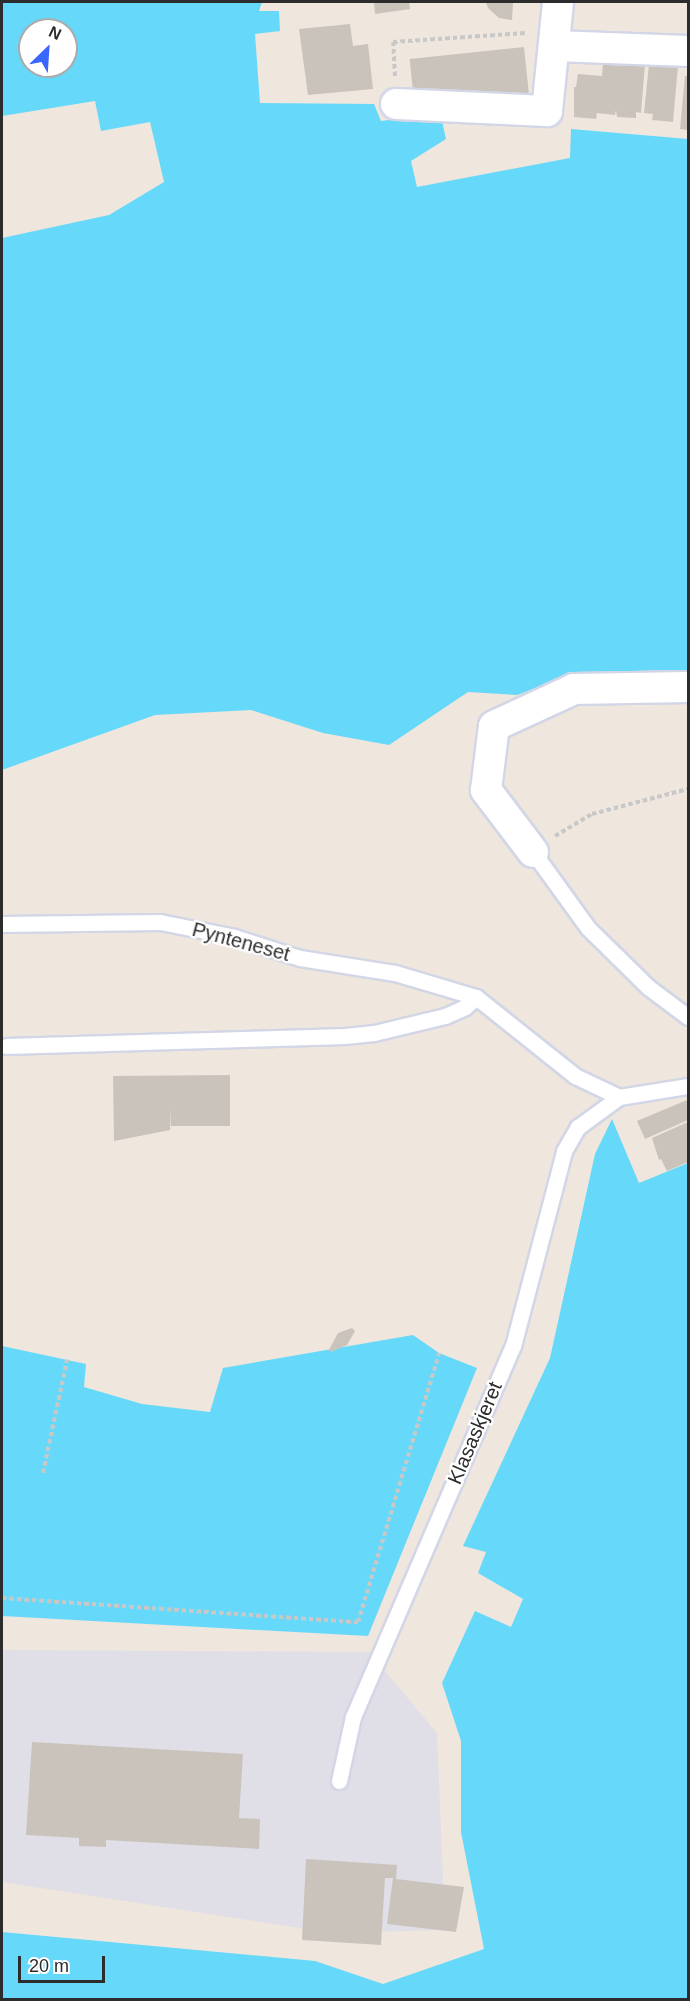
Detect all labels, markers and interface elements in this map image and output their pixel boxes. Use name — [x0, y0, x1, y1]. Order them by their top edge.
north arrow — [18, 18, 78, 78]
text: N — [46, 23, 64, 43]
street label: Pynteneset — [190, 917, 292, 967]
street label: Klasaskjeret — [443, 1378, 507, 1488]
scale bar — [21, 1944, 108, 1982]
text: 20 m — [29, 1956, 69, 1976]

